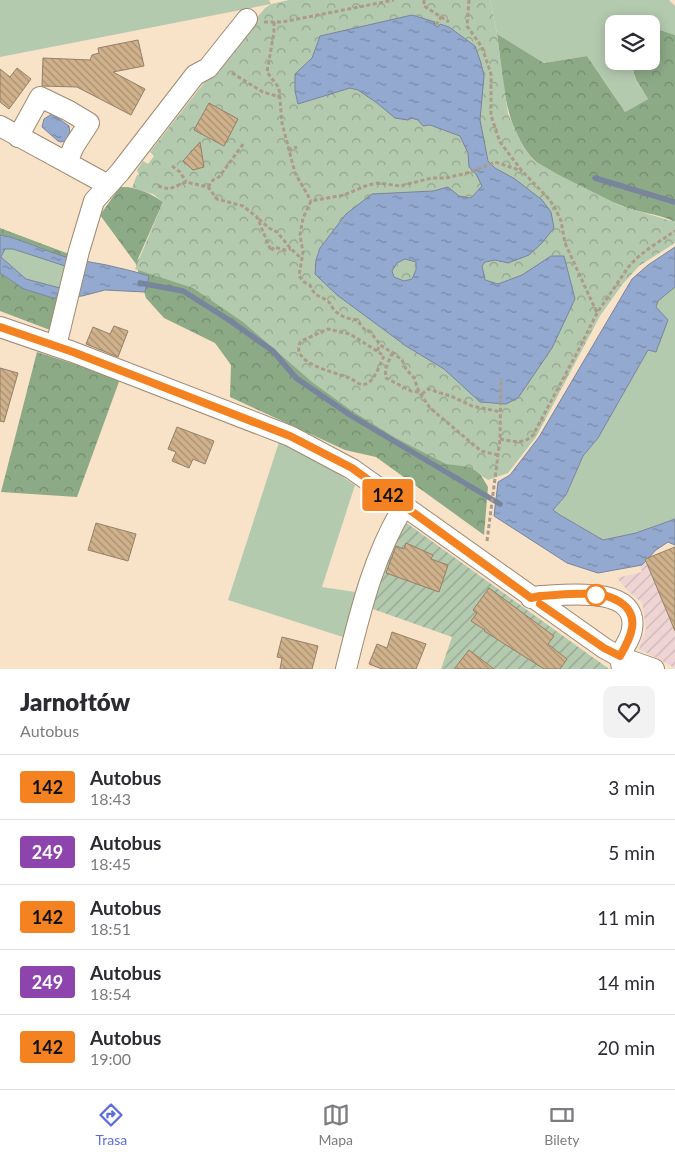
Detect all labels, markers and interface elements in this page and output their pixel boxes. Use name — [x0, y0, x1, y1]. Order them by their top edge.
map controls — [605, 15, 660, 70]
button: layers — [605, 15, 660, 70]
line badge: 142 — [359, 479, 417, 511]
text: 142 — [372, 484, 404, 506]
unlabelled marker — [585, 584, 607, 606]
button: heart — [603, 686, 655, 738]
text: Jarnołtów — [20, 687, 130, 716]
text: Autobus — [20, 721, 79, 740]
text: Autobus — [90, 766, 161, 789]
text: 142 — [32, 776, 63, 798]
text: 3 min — [608, 776, 655, 799]
text: 18:43 — [90, 789, 131, 808]
text: Autobus — [90, 831, 161, 854]
text: 249 — [32, 841, 63, 863]
text: 5 min — [608, 841, 655, 864]
text: 18:45 — [90, 854, 131, 873]
text: Autobus — [90, 896, 161, 919]
text: 142 — [32, 906, 63, 928]
text: 11 min — [597, 906, 655, 929]
text: 18:51 — [90, 919, 131, 938]
text: Autobus — [90, 961, 161, 984]
text: 249 — [32, 971, 63, 993]
text: 14 min — [597, 971, 655, 994]
text: 18:54 — [90, 984, 131, 1003]
text: Autobus — [90, 1026, 161, 1049]
text: 142 — [32, 1036, 63, 1058]
text: 20 min — [597, 1036, 655, 1059]
text: 19:00 — [90, 1049, 131, 1068]
tab: Trasa — [96, 1101, 127, 1148]
tab: Mapa — [318, 1101, 353, 1148]
tab: Bilety — [544, 1101, 579, 1148]

